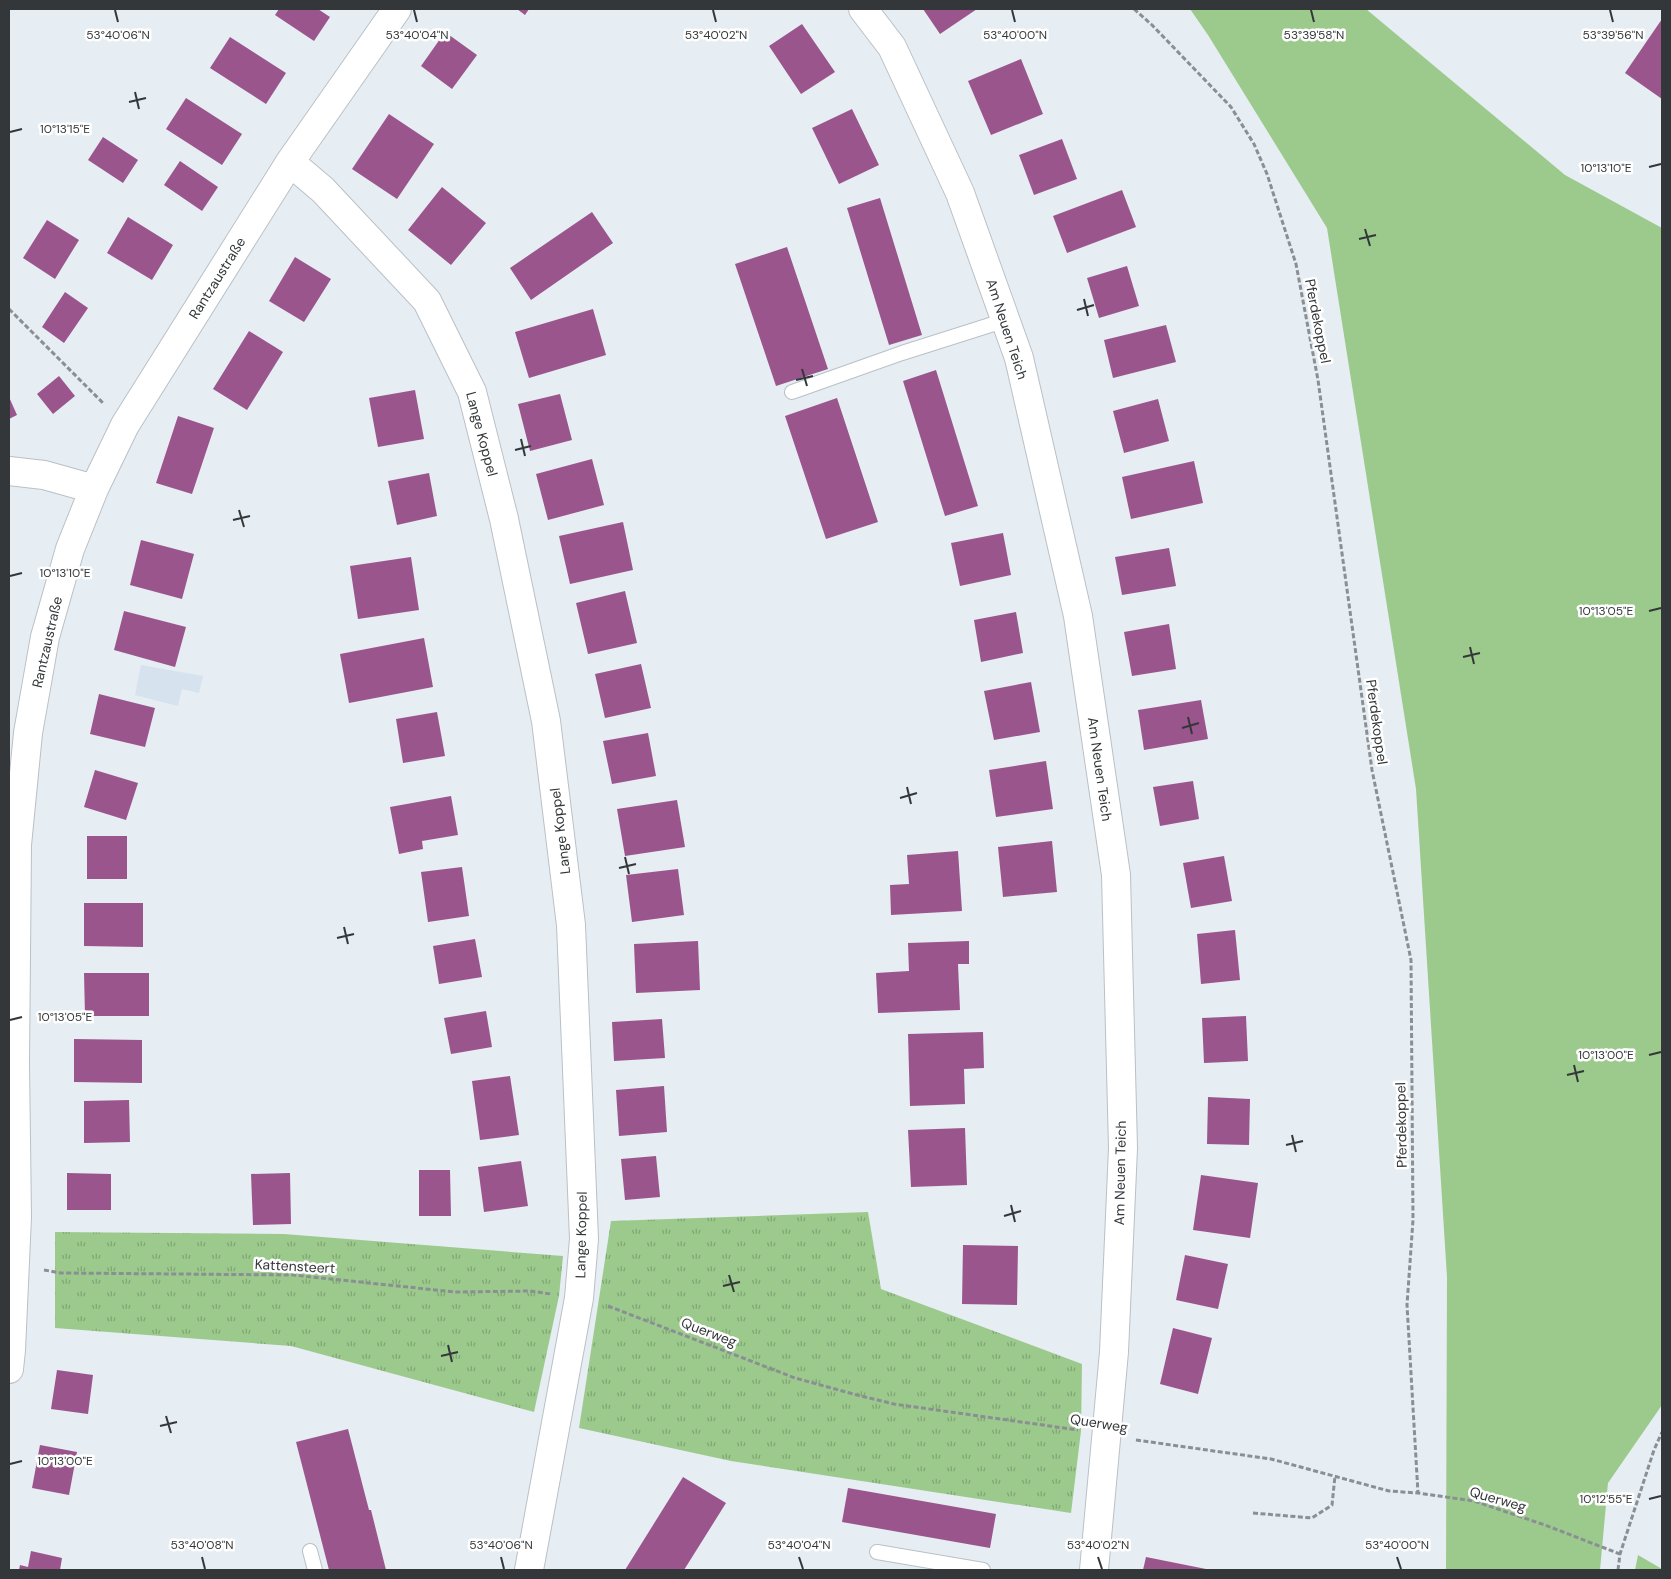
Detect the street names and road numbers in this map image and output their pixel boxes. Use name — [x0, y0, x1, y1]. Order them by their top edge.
street label: Rantzaustraße — [185, 234, 249, 322]
street label: Am Neuen Teich — [982, 276, 1032, 382]
street label: Pferdekoppel — [1301, 277, 1335, 365]
street label: Lange Koppel — [462, 390, 502, 478]
street label: Rantzaustraße — [28, 594, 66, 689]
street label: Pferdekoppel — [1362, 678, 1392, 766]
street label: Am Neuen Teich — [1084, 716, 1116, 822]
street label: Lange Koppel — [546, 787, 574, 875]
street label: Pferdekoppel — [1391, 1082, 1411, 1168]
street label: Am Neuen Teich — [1110, 1120, 1130, 1226]
street label: Lange Koppel — [571, 1191, 591, 1279]
street label: Kattensteert — [254, 1255, 336, 1277]
street label: Querweg — [679, 1313, 740, 1351]
street label: Querweg — [1069, 1410, 1129, 1436]
street label: Querweg — [1468, 1482, 1529, 1516]

